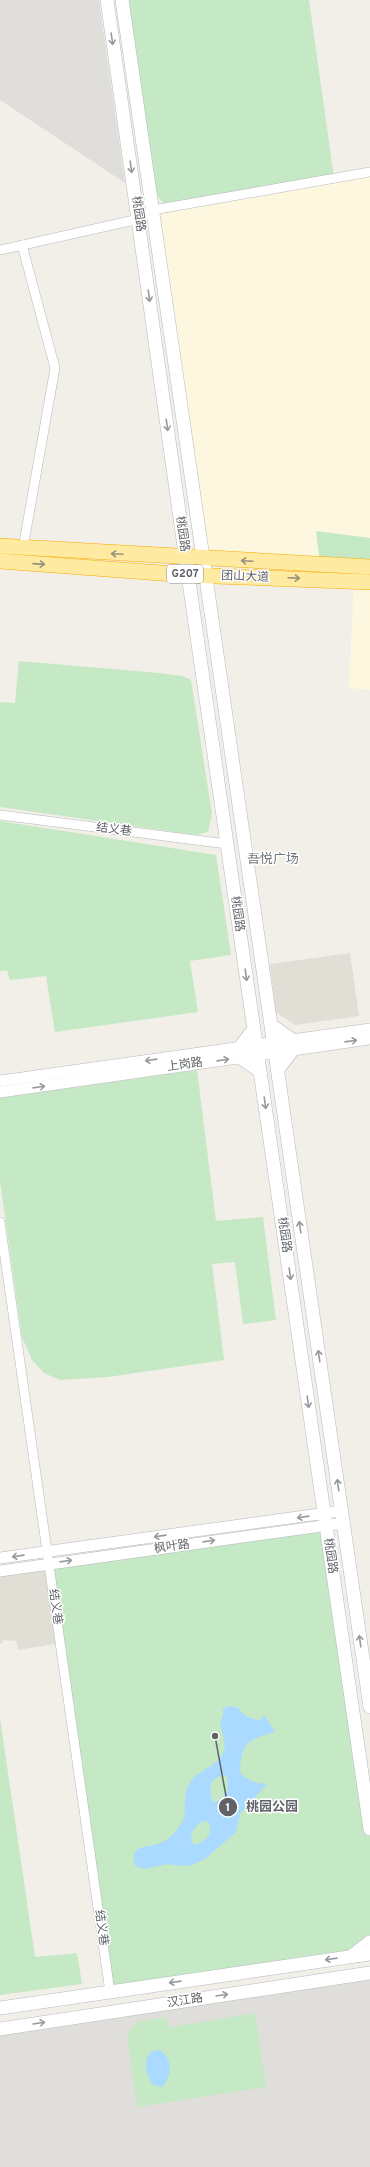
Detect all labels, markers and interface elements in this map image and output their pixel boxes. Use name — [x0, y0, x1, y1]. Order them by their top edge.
one-way arrow — [108, 32, 116, 45]
one-way arrow — [127, 160, 135, 173]
street label: 桃园路 — [128, 195, 148, 233]
one-way arrow — [145, 289, 153, 302]
one-way arrow — [163, 418, 171, 431]
street label: 桃园路 — [172, 515, 192, 553]
one-way arrow — [111, 550, 124, 557]
one-way arrow — [241, 557, 254, 564]
one-way arrow — [32, 561, 45, 568]
road number: G207 — [167, 565, 203, 583]
street label: 团山大道 — [221, 568, 269, 586]
one-way arrow — [287, 575, 300, 582]
street label: 结义巷 — [95, 820, 133, 840]
district label: 吾悦广场 — [247, 852, 299, 868]
street label: 桃园路 — [227, 895, 247, 933]
one-way arrow — [242, 968, 250, 981]
one-way arrow — [344, 1037, 357, 1045]
street label: 上岗路 — [166, 1055, 204, 1075]
one-way arrow — [145, 1056, 158, 1064]
one-way arrow — [216, 1056, 229, 1064]
one-way arrow — [32, 1083, 45, 1091]
one-way arrow — [261, 1096, 269, 1109]
street label: 桃园路 — [274, 1216, 294, 1254]
one-way arrow — [296, 1221, 304, 1234]
one-way arrow — [286, 1267, 294, 1280]
one-way arrow — [315, 1350, 323, 1363]
one-way arrow — [304, 1395, 312, 1408]
one-way arrow — [334, 1479, 342, 1492]
one-way arrow — [297, 1513, 310, 1521]
one-way arrow — [154, 1532, 167, 1540]
street label: 枫叶路 — [153, 1537, 191, 1557]
one-way arrow — [202, 1537, 215, 1545]
street label: 桃园路 — [320, 1537, 340, 1575]
one-way arrow — [11, 1552, 24, 1560]
one-way arrow — [59, 1557, 72, 1565]
street label: 结义巷 — [45, 1588, 65, 1626]
one-way arrow — [356, 1635, 364, 1648]
callout: 桃园公园 — [218, 1794, 306, 1819]
text: 1 — [226, 1800, 230, 1816]
text: 桃园公园 — [246, 1800, 298, 1816]
street label: 结义巷 — [91, 1909, 111, 1947]
one-way arrow — [325, 1955, 338, 1963]
one-way arrow — [169, 1978, 182, 1986]
street label: 汉江路 — [166, 1990, 204, 2012]
one-way arrow — [216, 1991, 229, 1999]
one-way arrow — [32, 2019, 45, 2027]

